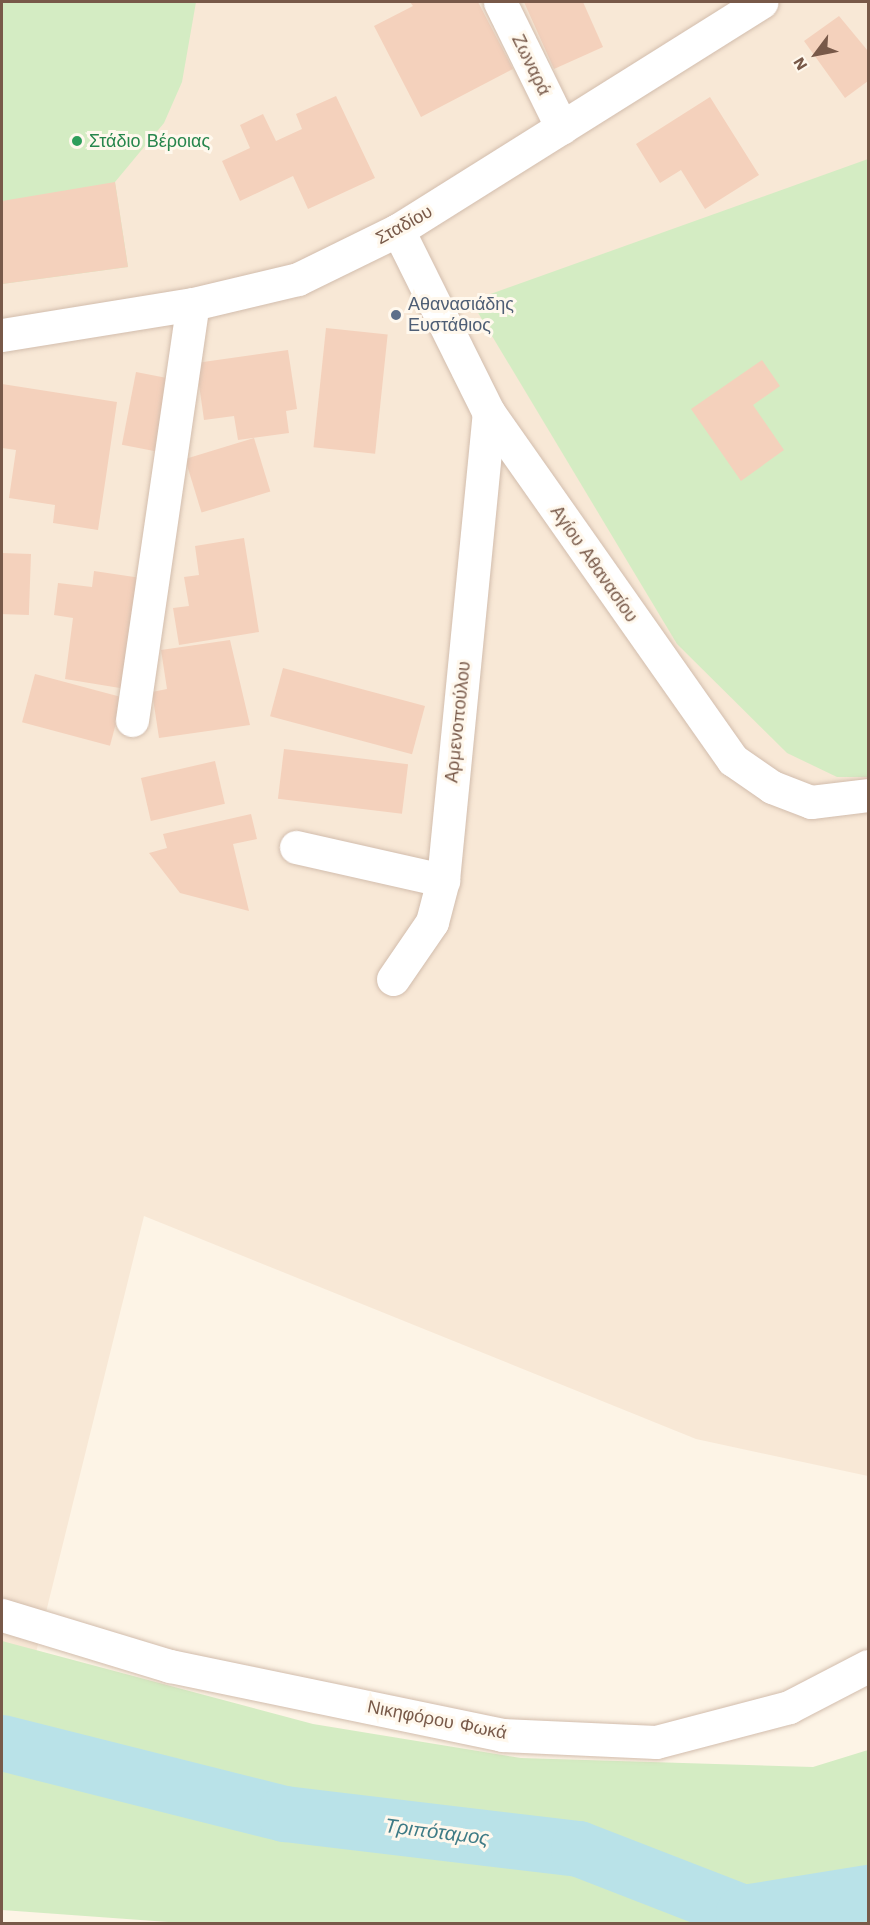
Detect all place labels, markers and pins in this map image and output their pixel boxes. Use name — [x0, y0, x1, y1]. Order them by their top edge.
place label: Στάδιο Βέροιας — [89, 130, 210, 152]
marker: Στάδιο Βέροιας — [70, 134, 84, 148]
place label: Αθανασιάδης Ευστάθιος — [408, 294, 514, 336]
marker: Αθανασιάδης Ευστάθιος — [389, 308, 403, 322]

